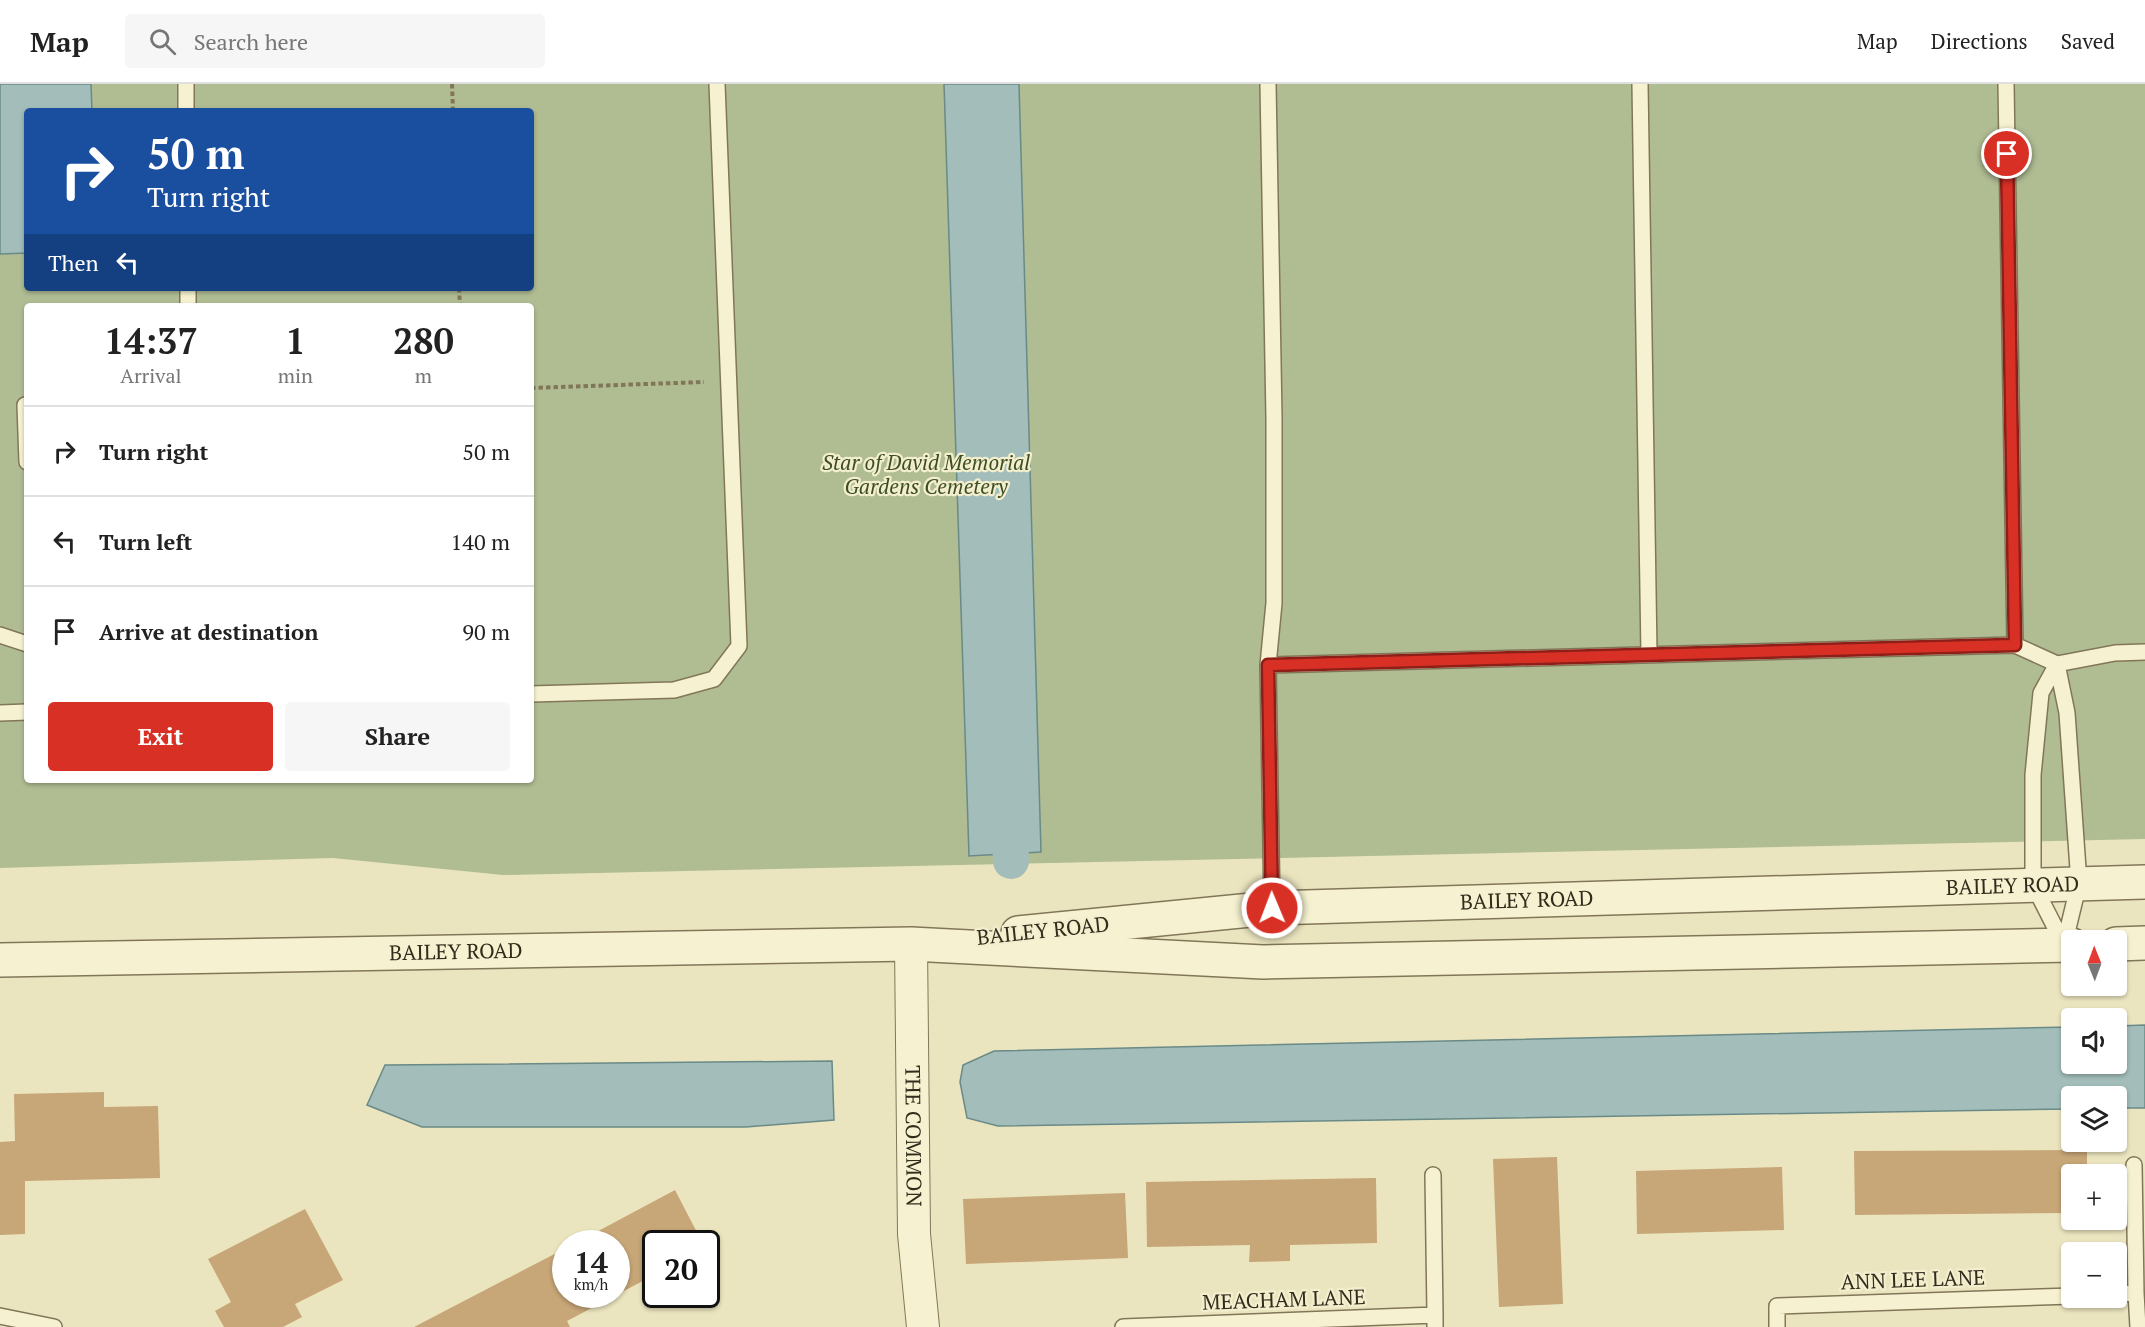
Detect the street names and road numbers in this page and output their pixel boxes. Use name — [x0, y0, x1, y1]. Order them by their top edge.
street label: BAILEY ROAD — [1945, 869, 2080, 901]
street label: BAILEY ROAD — [1460, 883, 1594, 915]
street label: BAILEY ROAD — [975, 909, 1111, 951]
street label: BAILEY ROAD — [389, 936, 523, 966]
street label: THE COMMON — [899, 1065, 929, 1207]
street label: ANN LEE LANE — [1840, 1262, 1986, 1296]
street label: MEACHAM LANE — [1202, 1282, 1366, 1316]

